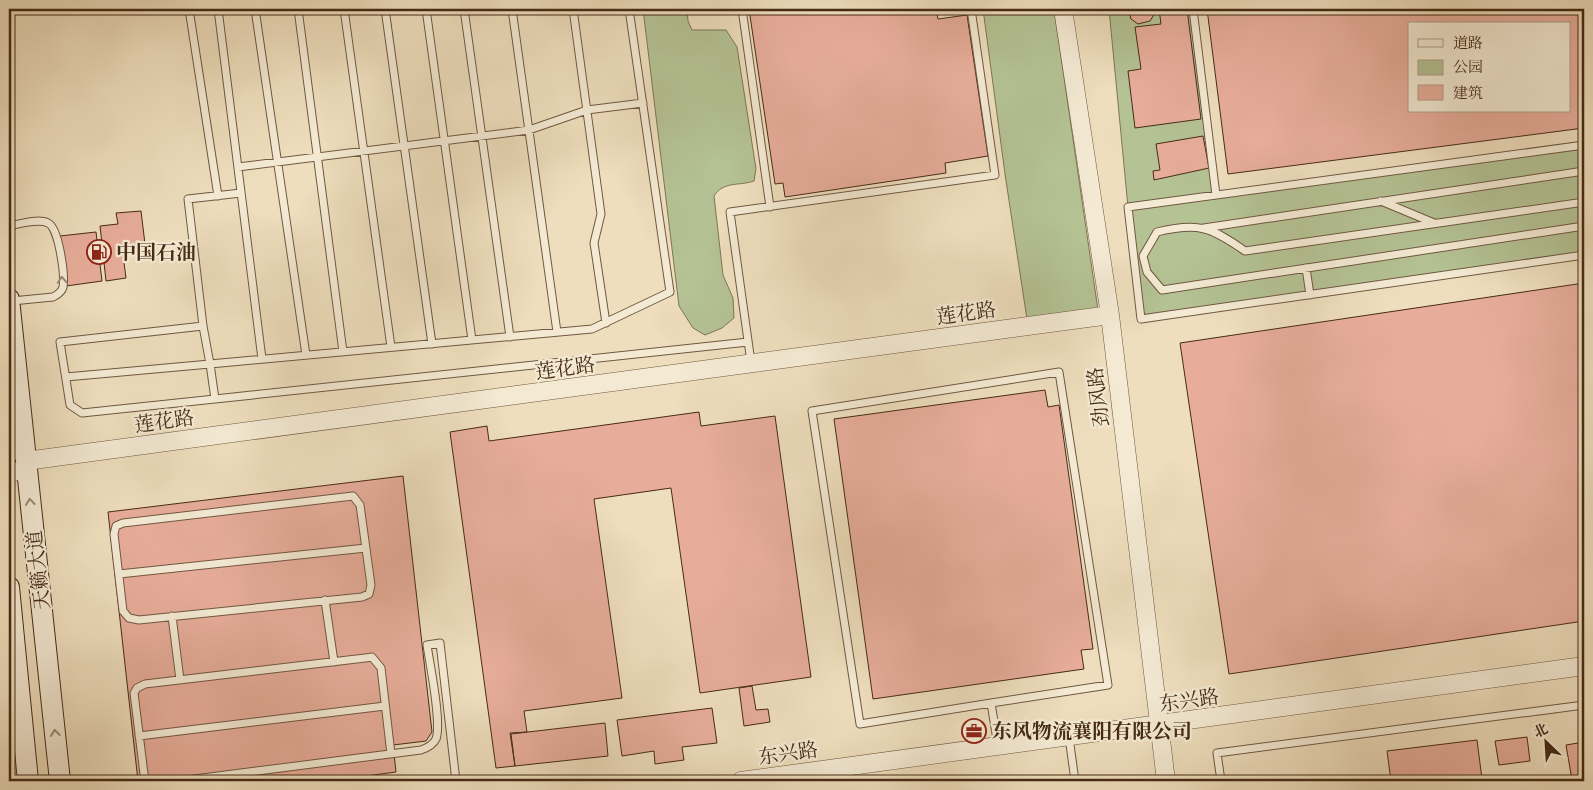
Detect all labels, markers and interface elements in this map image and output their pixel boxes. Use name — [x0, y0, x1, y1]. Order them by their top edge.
legend — [1408, 22, 1570, 112]
text: 道路 — [1453, 33, 1483, 52]
text: 公园 — [1453, 57, 1483, 76]
text: 建筑 — [1453, 83, 1483, 102]
fuel station icon: 中国石油 — [86, 239, 112, 265]
place label: 中国石油 — [116, 239, 196, 265]
one-way arrow — [56, 276, 67, 284]
street label: 莲花路 — [934, 296, 998, 330]
street label: 莲花路 — [533, 351, 597, 385]
street label: 劲风路 — [1081, 366, 1115, 428]
street label: 莲花路 — [132, 404, 196, 438]
one-way arrow — [25, 497, 36, 505]
street label: 天籁大道 — [21, 529, 55, 611]
street label: 东兴路 — [1157, 683, 1221, 717]
office icon: 东风物流襄阳有限公司 — [961, 718, 987, 744]
place label: 东风物流襄阳有限公司 — [992, 718, 1192, 744]
north arrow — [1520, 718, 1570, 768]
text: 北 — [1530, 719, 1551, 741]
one-way arrow — [50, 728, 61, 736]
street label: 东兴路 — [756, 736, 820, 770]

